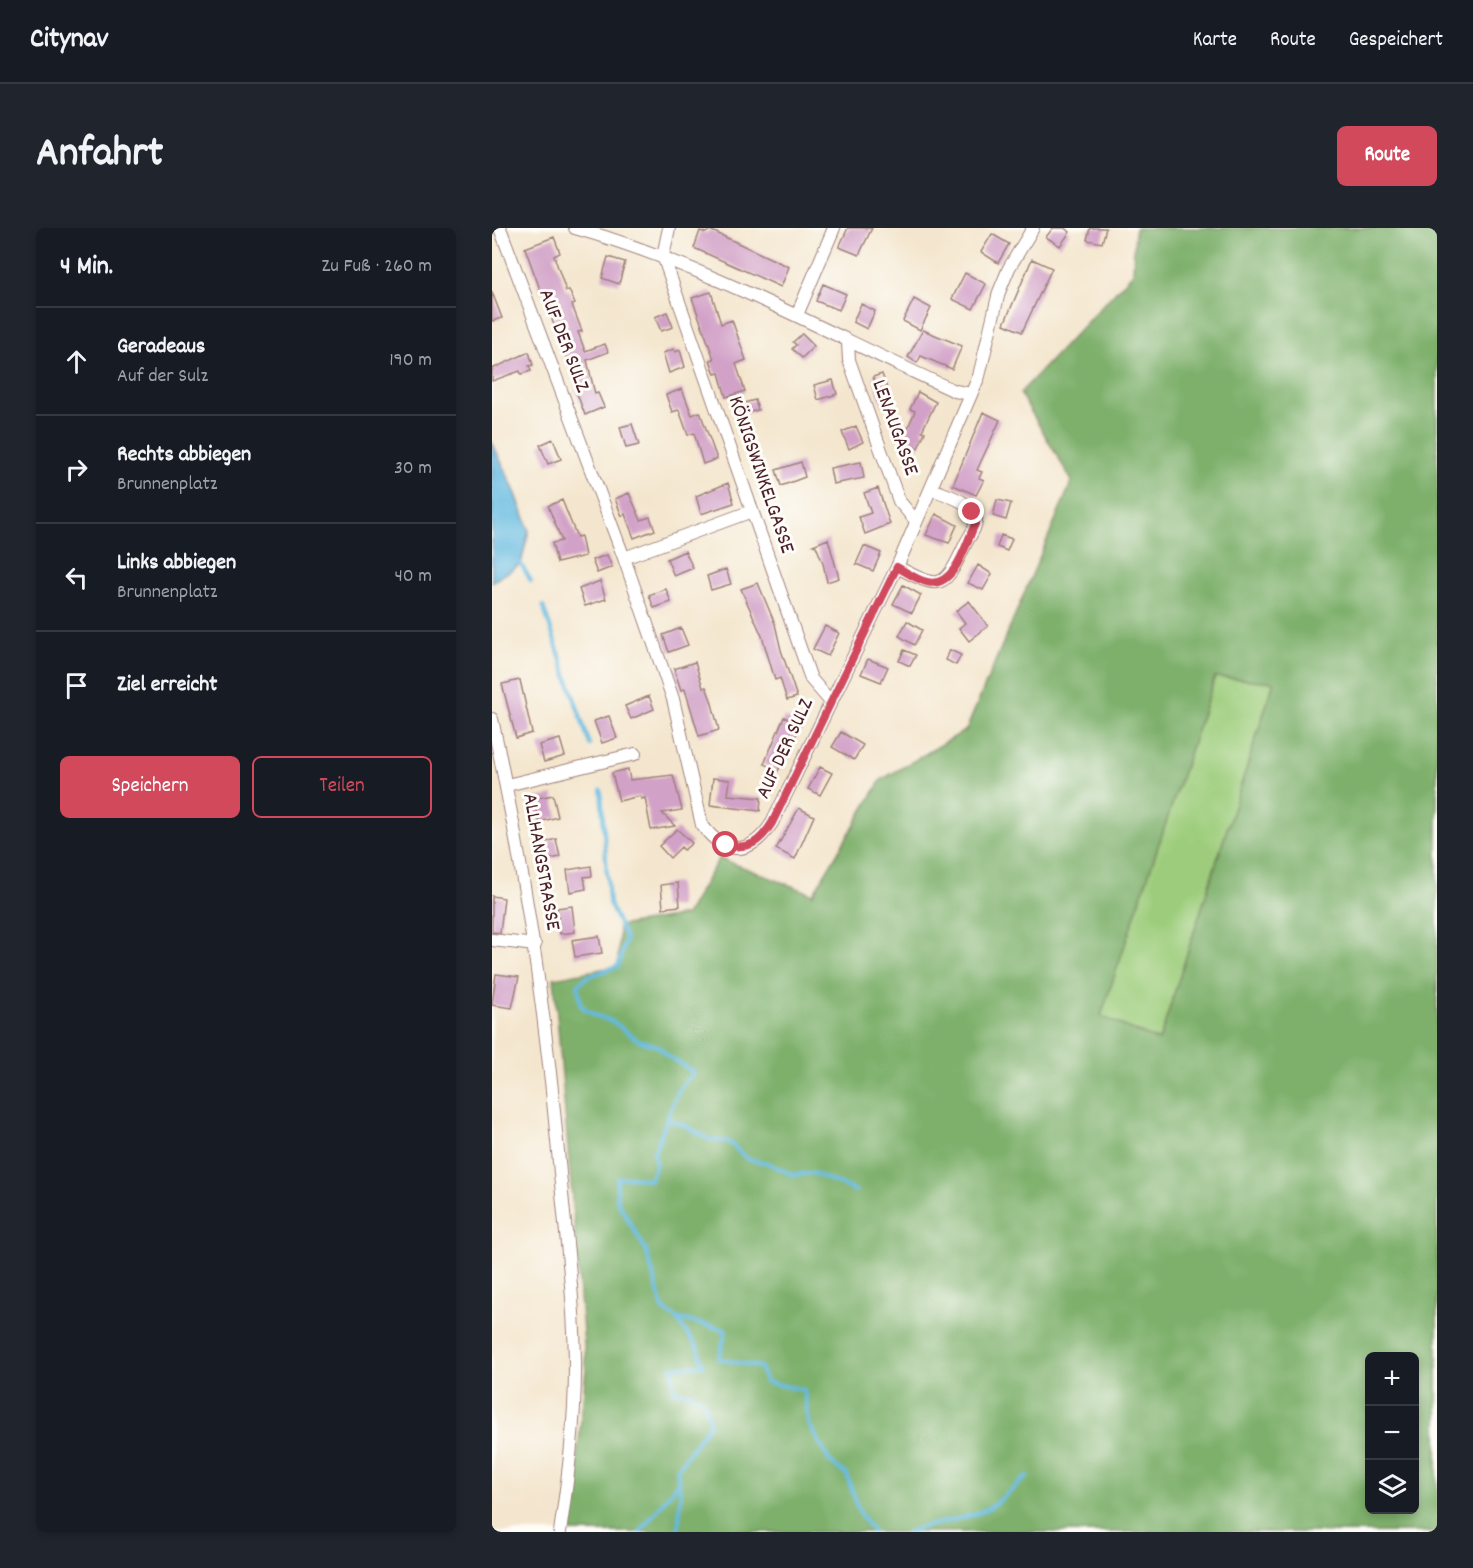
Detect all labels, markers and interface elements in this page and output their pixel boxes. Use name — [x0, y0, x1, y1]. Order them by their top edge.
text: Citynav — [30, 21, 108, 61]
text: Karte — [1193, 26, 1237, 56]
text: Route — [1270, 26, 1316, 56]
text: Gespeichert — [1349, 26, 1443, 56]
text: Anfahrt — [36, 126, 163, 186]
button: Route — [1337, 126, 1437, 186]
text: 4 Min. — [60, 249, 113, 286]
text: Zu Fuß · 260 m — [321, 253, 432, 281]
street label: AUF DER SULZ — [530, 285, 597, 398]
text: Geradeaus — [117, 332, 205, 363]
icon: ahead — [60, 345, 93, 378]
text: 190 m — [389, 347, 432, 375]
text: Auf der Sulz — [117, 363, 208, 391]
street label: LENAUGASSE — [863, 376, 925, 481]
street label: KÖNIGSWINKELGASSE — [719, 392, 801, 558]
text: Rechts abbiegen — [117, 440, 251, 471]
icon: right — [60, 453, 93, 486]
text: 30 m — [394, 455, 432, 483]
text: Brunnenplatz — [117, 471, 217, 499]
route end — [958, 498, 984, 524]
text: Links abbiegen — [117, 548, 236, 579]
icon: left — [60, 561, 93, 594]
text: 40 m — [394, 563, 432, 591]
text: Brunnenplatz — [117, 579, 217, 607]
icon: arrive — [60, 669, 93, 702]
text: Ziel erreicht — [117, 670, 217, 701]
street label: AUF DER SULZ — [749, 693, 823, 804]
button: Speichern — [60, 756, 240, 818]
button: Teilen — [252, 756, 432, 818]
street label: ALLHANGSTRASSE — [513, 791, 567, 934]
route start — [712, 831, 738, 857]
map controls — [1365, 1352, 1419, 1514]
button: + — [1365, 1352, 1419, 1406]
button: − — [1365, 1406, 1419, 1460]
button: layers — [1365, 1460, 1419, 1514]

